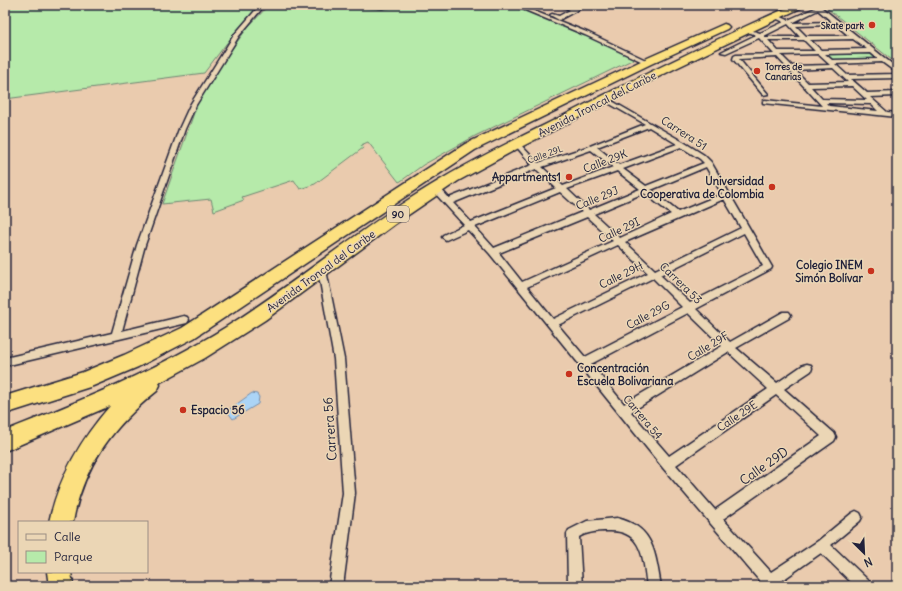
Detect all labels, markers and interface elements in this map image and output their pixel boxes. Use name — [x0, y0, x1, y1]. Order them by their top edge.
place label: Skate park — [821, 20, 864, 32]
marker: Skate park — [867, 20, 877, 30]
place label: Torres de Canarias — [765, 61, 803, 82]
marker: Torres de Canarias — [752, 66, 762, 76]
street label: Avenida Troncal del Caribe — [535, 68, 659, 140]
street label: Carrera 51 — [658, 113, 710, 153]
street label: Calle 29L — [526, 142, 564, 166]
street label: Calle 29K — [581, 146, 629, 176]
place label: Appartments1 — [492, 170, 561, 185]
marker: Appartments1 — [564, 172, 574, 182]
place label: Universidad Cooperativa de Colombia — [640, 174, 765, 202]
marker: Universidad Cooperativa de Colombia — [767, 182, 777, 192]
street label: Calle 29J — [574, 183, 621, 213]
road number: 90 — [387, 206, 409, 222]
street label: Calle 29I — [596, 214, 642, 246]
street label: Avenida Troncal del Caribe — [264, 227, 378, 315]
street label: Calle 29H — [597, 258, 645, 292]
place label: Colegio INEM Simón Bolívar — [795, 258, 864, 285]
street label: Carrera 53 — [657, 259, 705, 307]
marker: Colegio INEM Simón Bolívar — [866, 266, 876, 276]
street label: Calle 29G — [624, 298, 672, 332]
street label: Calle 29F — [685, 328, 731, 364]
place label: Concentración Escuela Bolivariana — [577, 361, 674, 388]
marker: Concentración Escuela Bolivariana — [564, 369, 574, 379]
street label: Carrera 54 — [620, 392, 666, 442]
street label: Carrera 56 — [319, 397, 341, 461]
street label: Calle 29E — [714, 397, 760, 435]
place label: Espacio 56 — [191, 403, 245, 418]
marker: Espacio 56 — [178, 405, 188, 415]
street label: Calle 29D — [736, 443, 792, 489]
legend — [18, 521, 148, 573]
text: Calle — [54, 529, 81, 544]
north arrow — [844, 533, 884, 573]
text: Parque — [54, 549, 93, 564]
text: N — [862, 554, 874, 570]

